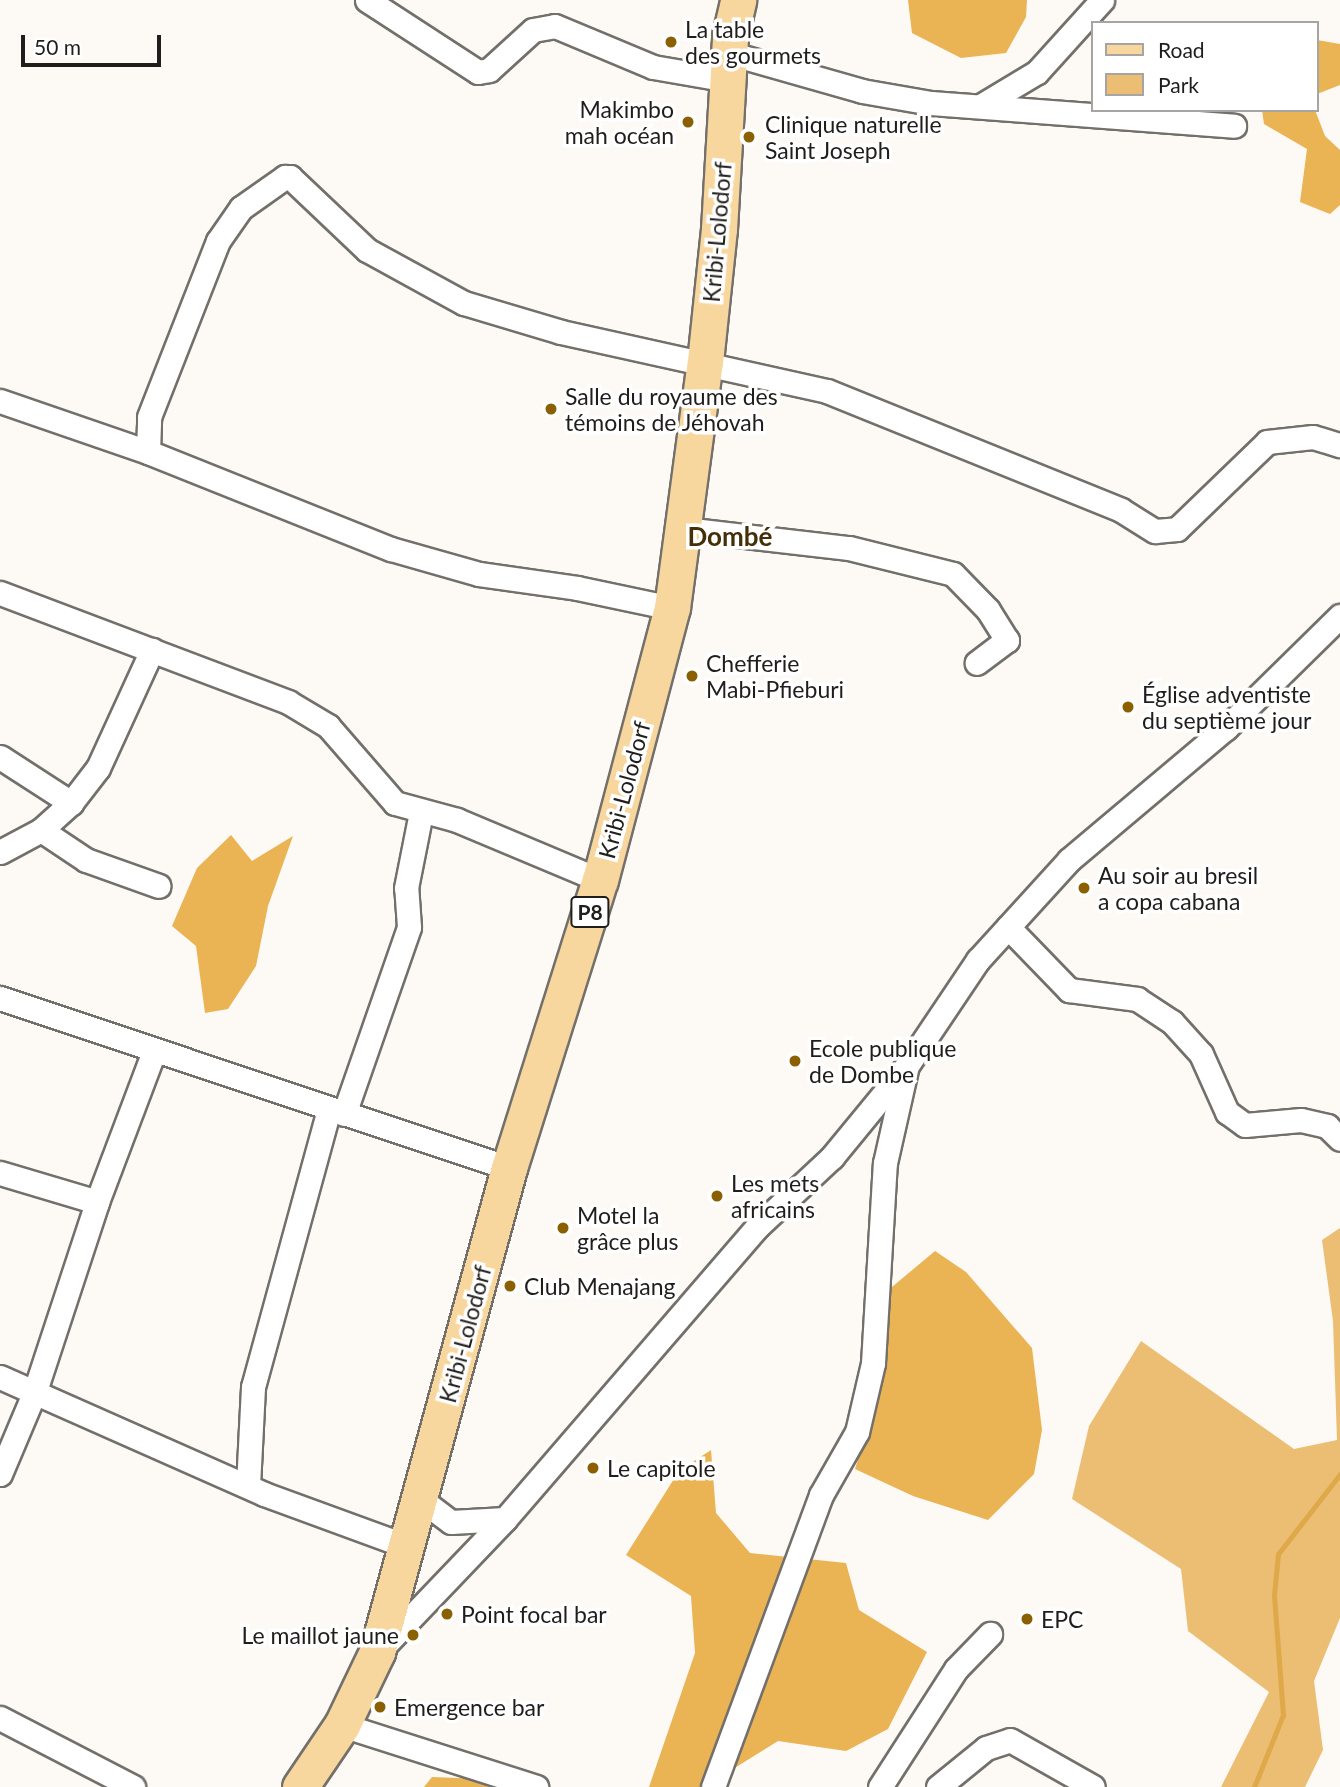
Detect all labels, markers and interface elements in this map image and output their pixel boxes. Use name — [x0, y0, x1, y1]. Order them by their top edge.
place label: La table des gourmets — [685, 15, 821, 69]
scale bar — [24, 21, 164, 65]
legend — [1092, 21, 1319, 112]
text: 50 m — [34, 34, 81, 59]
marker: La table des gourmets — [663, 34, 679, 50]
text: Road — [1158, 37, 1205, 62]
text: Park — [1158, 72, 1199, 97]
place label: Makimbo mah océan — [565, 95, 674, 149]
place label: Clinique naturelle Saint Joseph — [765, 110, 942, 164]
marker: Makimbo mah océan — [680, 114, 696, 130]
marker: Clinique naturelle Saint Joseph — [739, 127, 759, 147]
street label: Kribi-Lolodorf — [697, 161, 737, 303]
place label: Salle du royaume des témoins de Jéhovah — [565, 382, 778, 436]
marker: Salle du royaume des témoins de Jéhovah — [543, 401, 559, 417]
district label: Dombé — [688, 521, 772, 553]
place label: Chefferie Mabi-Pfieburi — [706, 649, 844, 703]
marker: Chefferie Mabi-Pfieburi — [684, 668, 700, 684]
place label: Église adventiste du septième jour — [1142, 680, 1311, 734]
marker: Église adventiste du septième jour — [1120, 699, 1136, 715]
street label: Kribi-Lolodorf — [592, 718, 656, 862]
place label: Au soir au bresil a copa cabana — [1098, 861, 1259, 915]
marker: Au soir au bresil a copa cabana — [1076, 880, 1092, 896]
road number: P8 — [569, 894, 611, 930]
place label: Ecole publique de Dombe — [809, 1034, 956, 1088]
marker: Ecole publique de Dombe — [787, 1053, 803, 1069]
place label: Les mets africains — [731, 1169, 819, 1223]
marker: Les mets africains — [709, 1188, 725, 1204]
place label: Motel la grâce plus — [577, 1201, 678, 1255]
marker: Motel la grâce plus — [555, 1220, 571, 1236]
street label: Kribi-Lolodorf — [433, 1262, 497, 1406]
place label: Club Menajang — [524, 1272, 676, 1300]
marker: Club Menajang — [502, 1278, 518, 1294]
place label: Le capitole — [607, 1454, 716, 1482]
marker: Le capitole — [585, 1460, 601, 1476]
place label: Point focal bar — [461, 1600, 607, 1628]
place label: EPC — [1041, 1605, 1083, 1633]
marker: Point focal bar — [439, 1606, 455, 1622]
marker: EPC — [1019, 1611, 1035, 1627]
place label: Le maillot jaune — [242, 1621, 399, 1649]
marker: Le maillot jaune — [405, 1627, 421, 1643]
place label: Emergence bar — [394, 1693, 544, 1721]
marker: Emergence bar — [372, 1699, 388, 1715]

